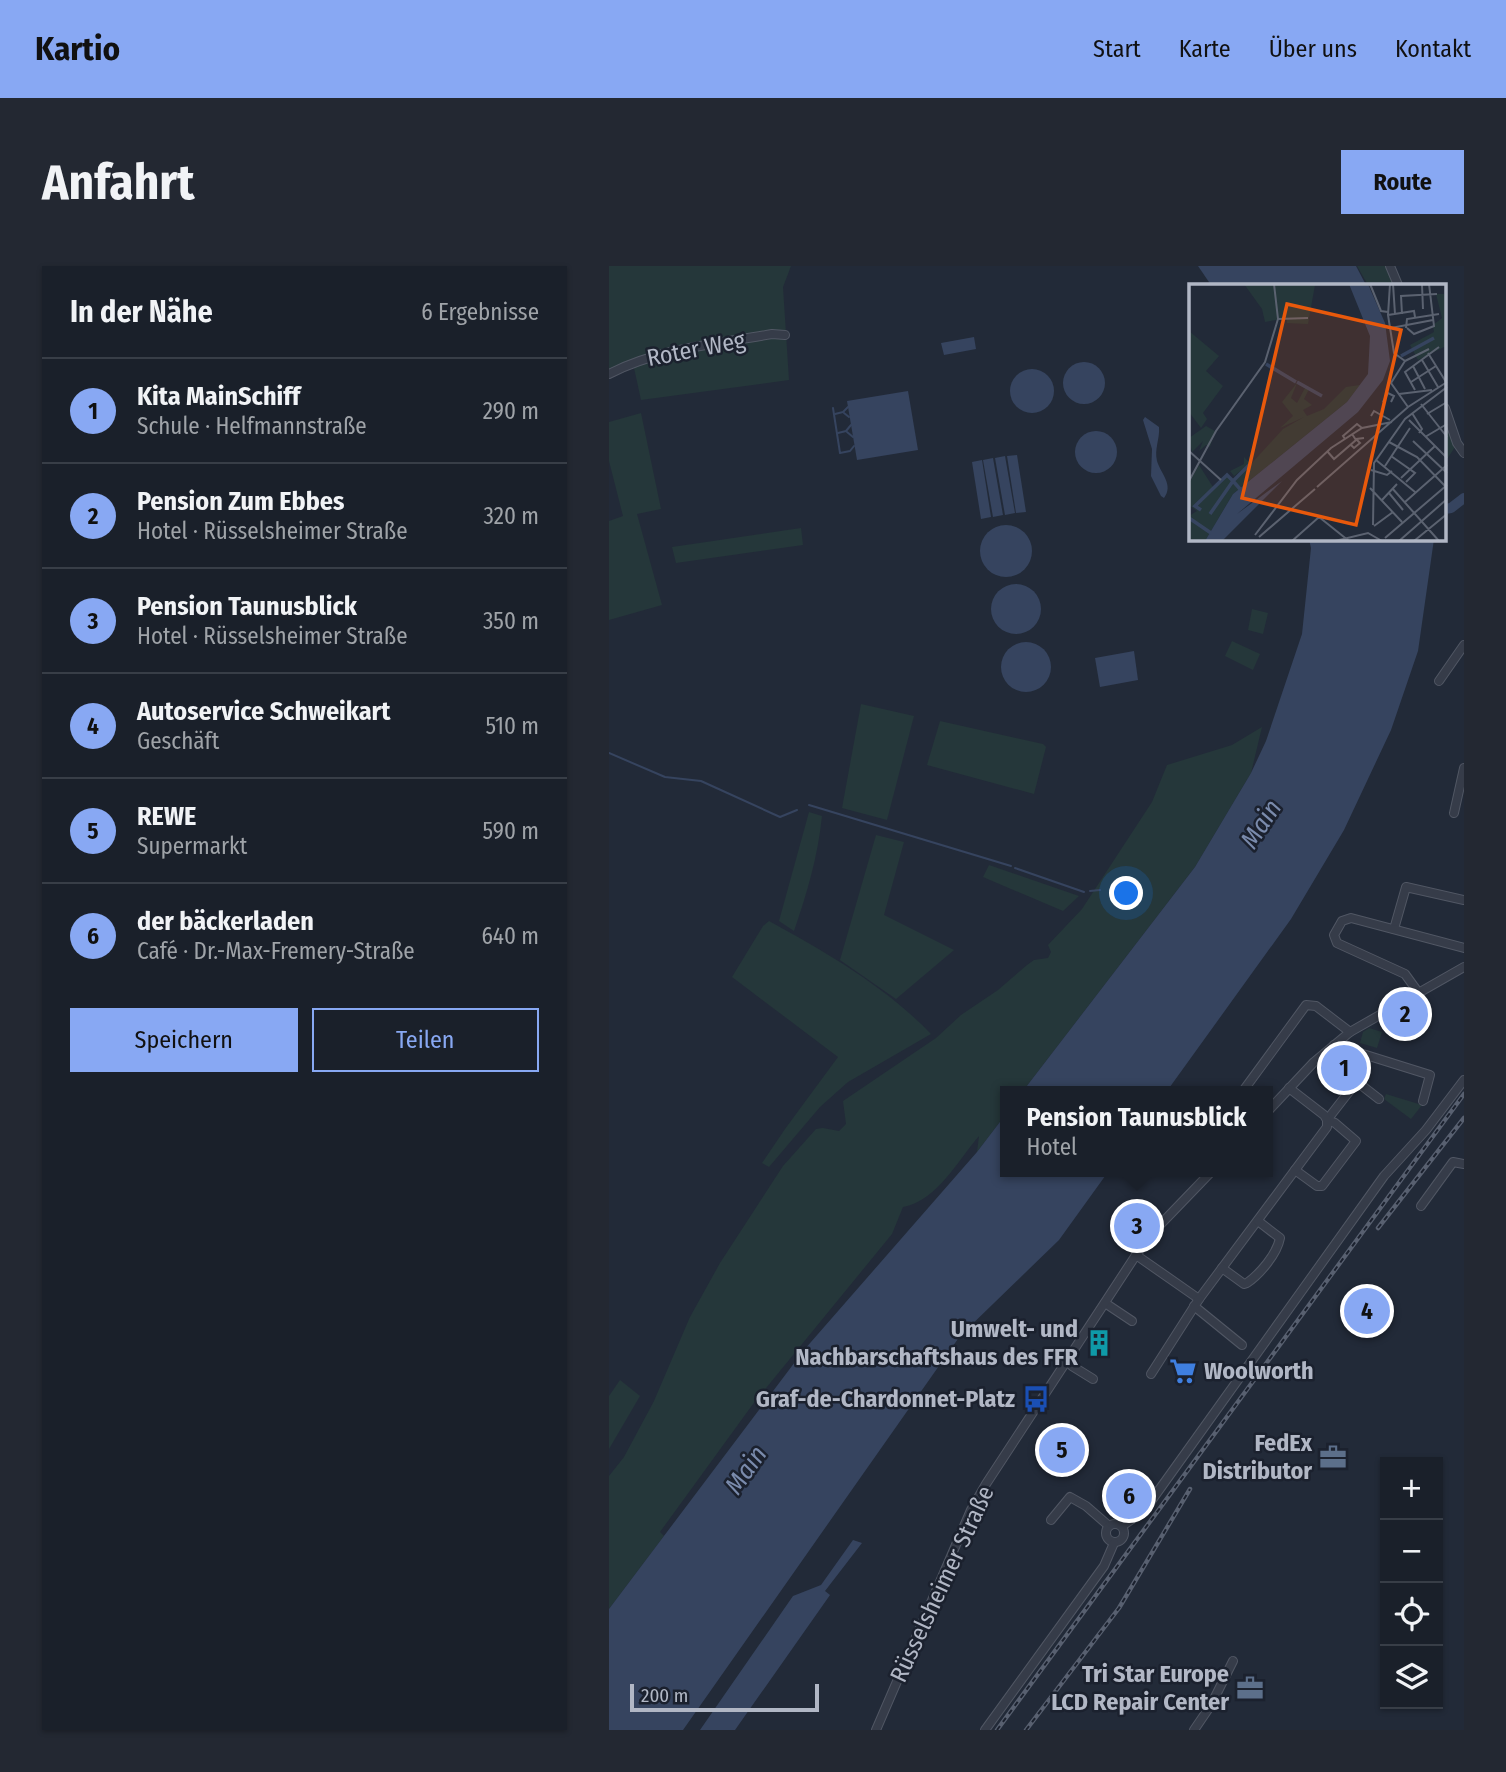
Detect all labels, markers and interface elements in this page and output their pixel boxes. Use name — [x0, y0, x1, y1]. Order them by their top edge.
text: Kartio — [35, 29, 120, 69]
text: Start — [1093, 35, 1141, 63]
text: Karte — [1179, 35, 1231, 63]
text: Über uns — [1269, 35, 1357, 63]
text: Kontakt — [1395, 35, 1471, 63]
button: Route — [1341, 150, 1464, 214]
text: Anfahrt — [42, 153, 195, 212]
inset map — [1189, 284, 1447, 541]
text: In der Nähe — [70, 294, 213, 330]
text: 6 Ergebnisse — [421, 298, 539, 326]
street label: Roter Weg — [644, 326, 748, 372]
text: Kita MainSchiff — [137, 381, 300, 412]
text: 1 — [88, 397, 98, 425]
text: 290 m — [483, 397, 539, 425]
text: Schule · Helfmannstraße — [137, 412, 367, 440]
text: Pension Zum Ebbes — [137, 486, 344, 517]
text: 2 — [88, 502, 98, 530]
text: 320 m — [484, 502, 539, 530]
text: Hotel · Rüsselsheimer Straße — [137, 517, 408, 545]
text: Pension Taunusblick — [137, 591, 357, 622]
text: 3 — [88, 607, 98, 635]
text: 350 m — [483, 607, 539, 635]
text: Hotel · Rüsselsheimer Straße — [137, 622, 408, 650]
text: Autoservice Schweikart — [137, 696, 390, 727]
text: 4 — [87, 712, 99, 740]
text: 510 m — [486, 712, 539, 740]
text: Geschäft — [137, 727, 219, 755]
water label: Main — [1234, 794, 1288, 854]
text: REWE — [137, 801, 196, 832]
text: 5 — [87, 817, 99, 845]
text: 590 m — [483, 817, 539, 845]
text: Supermarkt — [137, 832, 247, 860]
your location — [1109, 876, 1143, 910]
text: der bäckerladen — [137, 906, 314, 937]
text: 6 — [87, 922, 99, 950]
text: 640 m — [481, 922, 539, 950]
text: Café · Dr.-Max-Fremery-Straße — [137, 937, 415, 965]
pin: 2 — [1382, 988, 1428, 1040]
button: Speichern — [70, 1008, 298, 1072]
button: Teilen — [312, 1008, 539, 1072]
pin: 1 — [1321, 1042, 1367, 1094]
popup — [1000, 1086, 1273, 1177]
text: Pension Taunusblick — [1026, 1102, 1247, 1133]
text: Hotel — [1026, 1133, 1077, 1161]
pin: 3 — [1114, 1200, 1160, 1252]
pin: 4 — [1344, 1285, 1390, 1337]
place label: Umwelt- und Nachbarschaftshaus des FFR — [795, 1315, 1079, 1371]
building icon: Umwelt- und Nachbarschaftshaus des FFR — [1084, 1328, 1114, 1358]
supermarket icon: Woolworth — [1168, 1356, 1198, 1386]
place label: Woolworth — [1204, 1357, 1314, 1385]
bus stop icon: Graf-de-Chardonnet-Platz — [1021, 1384, 1051, 1414]
place label: Graf-de-Chardonnet-Platz — [756, 1385, 1015, 1413]
pin: 5 — [1039, 1424, 1085, 1476]
place label: FedEx Distributor — [1202, 1429, 1313, 1485]
water label: Main — [718, 1440, 774, 1500]
office icon: FedEx Distributor — [1318, 1442, 1348, 1472]
map controls — [1380, 1457, 1443, 1709]
button: + — [1380, 1457, 1443, 1520]
pin: 6 — [1106, 1470, 1152, 1522]
street label: Rüsselsheimer Straße — [884, 1482, 1000, 1686]
button: − — [1380, 1520, 1443, 1583]
button: locate — [1380, 1583, 1443, 1646]
button: layers — [1380, 1646, 1443, 1709]
place label: Tri Star Europe LCD Repair Center — [1051, 1660, 1229, 1716]
office icon: Tri Star Europe LCD Repair Center — [1235, 1673, 1265, 1703]
scale bar — [630, 1681, 819, 1713]
text: 200 m — [641, 1684, 688, 1707]

